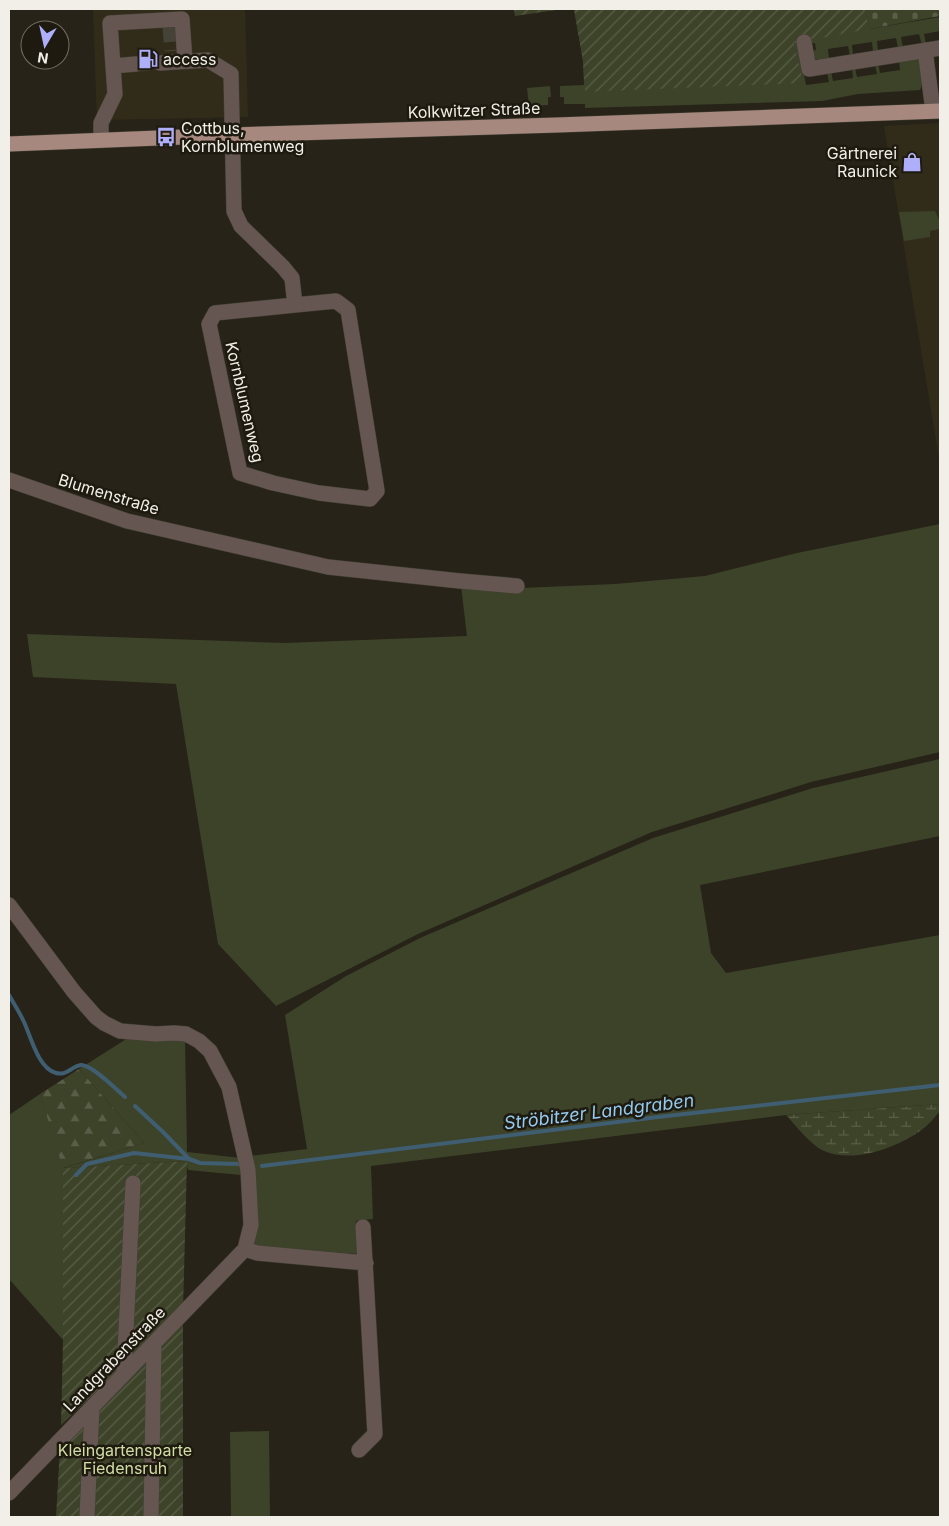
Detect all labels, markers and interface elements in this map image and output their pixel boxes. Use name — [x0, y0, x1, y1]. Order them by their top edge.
north arrow — [20, 20, 70, 70]
fuel station icon: access — [137, 48, 159, 70]
text: N — [36, 49, 49, 68]
place label: access — [163, 49, 216, 69]
street label: Kolkwitzer Straße — [407, 98, 541, 122]
place label: Cottbus, Kornblumenweg — [181, 118, 304, 156]
bus stop icon: Cottbus, Kornblumenweg — [155, 126, 177, 148]
place label: Gärtnerei Raunick — [827, 143, 897, 181]
shop icon: Gärtnerei Raunick — [901, 151, 923, 173]
street label: Kornblumenweg — [221, 340, 269, 464]
street label: Blumenstraße — [56, 469, 162, 519]
water label: Ströbitzer Landgraben — [503, 1089, 695, 1134]
street label: Landgrabenstraße — [59, 1302, 169, 1416]
park label: Kleingartensparte Fiedensruh — [58, 1440, 192, 1478]

